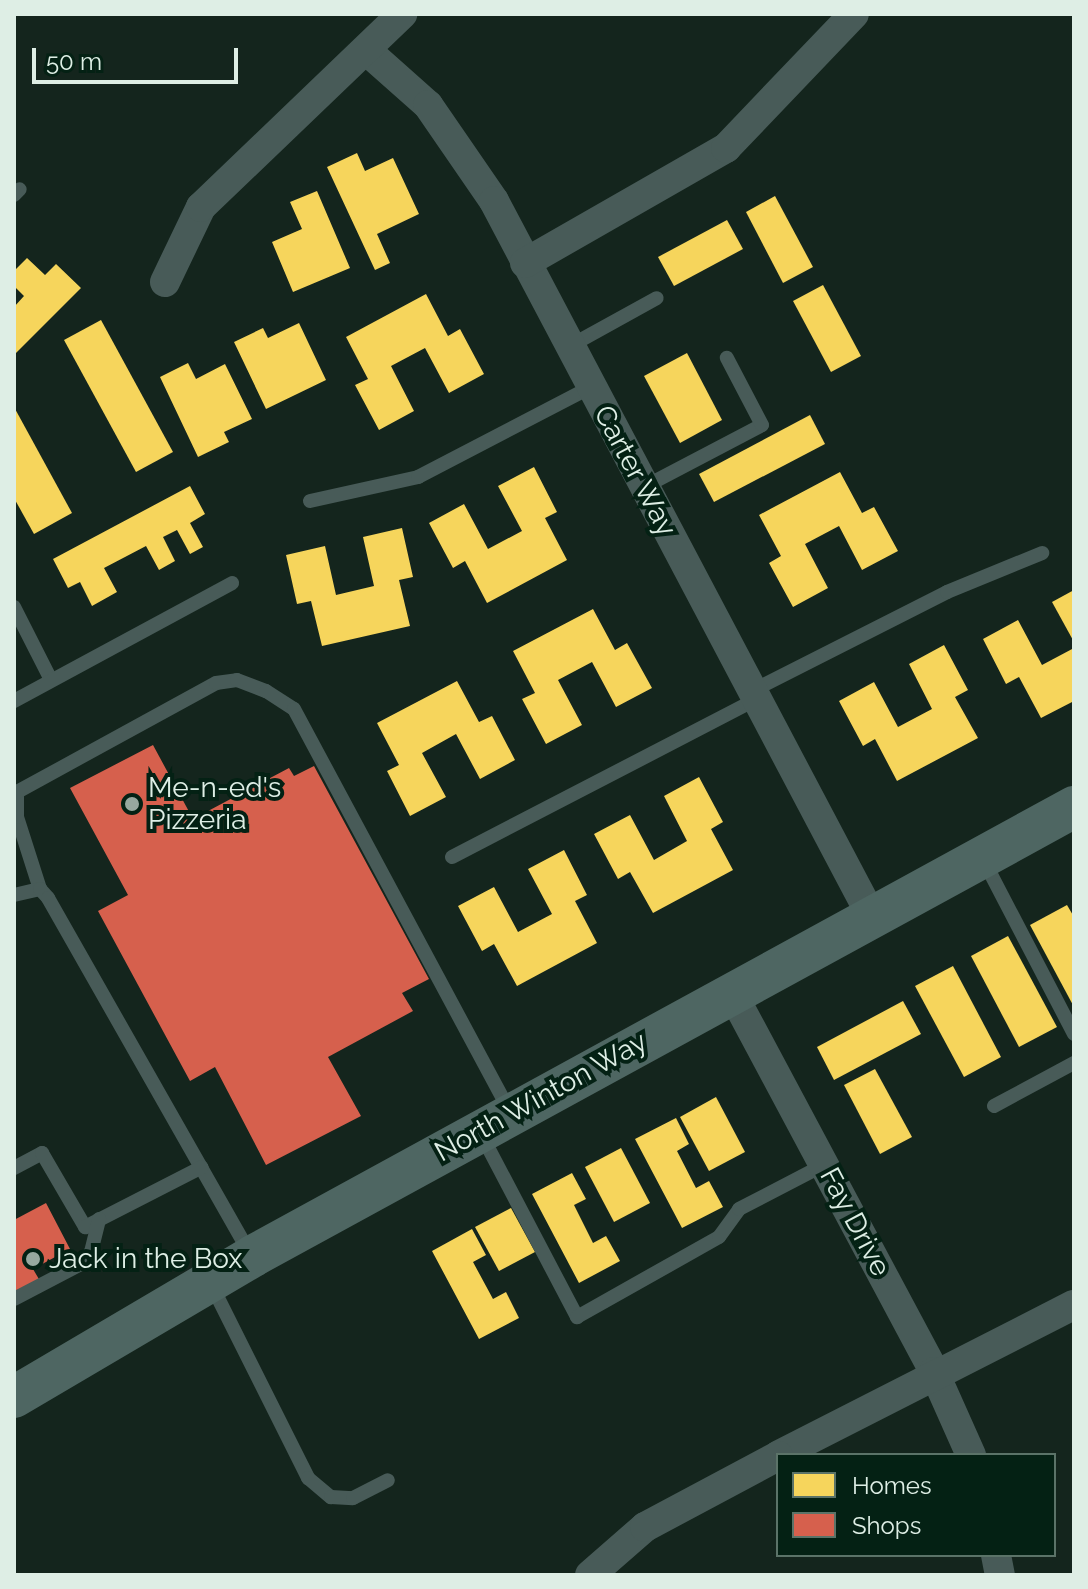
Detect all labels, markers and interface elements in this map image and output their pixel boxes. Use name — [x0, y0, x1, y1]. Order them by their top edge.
scale bar — [36, 32, 242, 82]
text: 50 m — [46, 47, 102, 76]
street label: Carter Way — [586, 399, 684, 543]
place label: Me-n-ed's Pizzeria — [148, 771, 281, 837]
marker: Me-n-ed's Pizzeria — [123, 795, 141, 813]
street label: North Winton Way — [428, 1024, 654, 1170]
street label: Fay Drive — [812, 1162, 898, 1282]
place label: Jack in the Box — [49, 1242, 242, 1276]
marker: Jack in the Box — [24, 1250, 42, 1268]
legend — [776, 1453, 1056, 1557]
text: Homes — [852, 1471, 932, 1500]
text: Shops — [852, 1511, 921, 1540]

